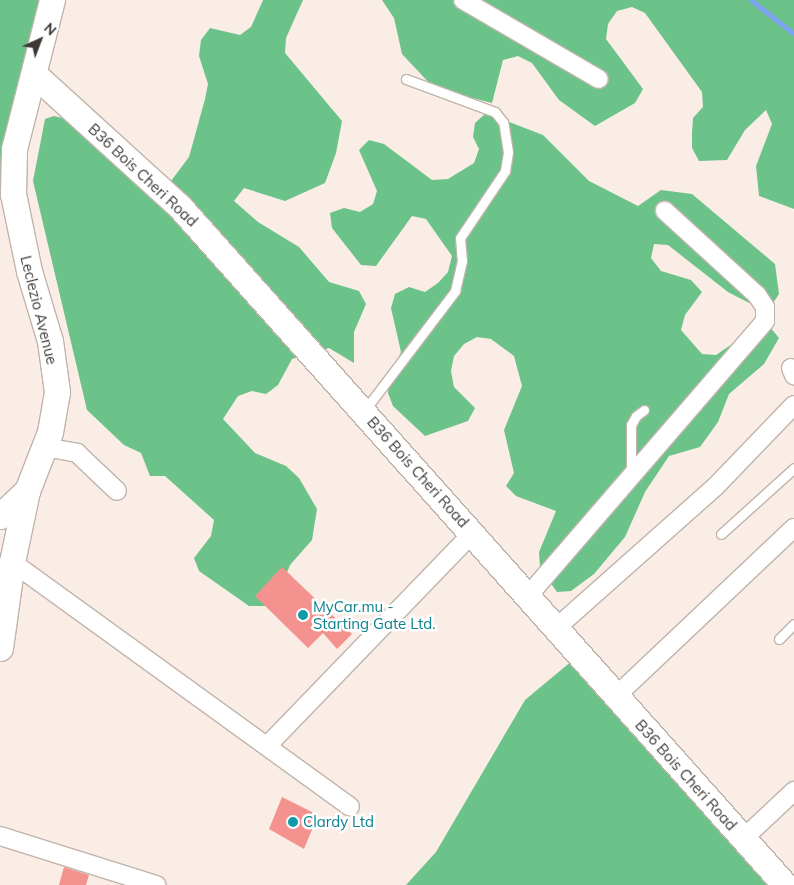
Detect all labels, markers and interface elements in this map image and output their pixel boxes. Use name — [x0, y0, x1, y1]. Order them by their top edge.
north arrow — [15, 15, 65, 65]
text: N — [40, 19, 60, 39]
street label: B36 Bois Cheri Road — [85, 120, 201, 230]
street label: Leclezio Avenue — [17, 254, 61, 366]
street label: B36 Bois Cheri Road — [364, 413, 472, 531]
place label: MyCar.mu - Starting Gate Ltd. — [313, 597, 436, 632]
marker: MyCar.mu - Starting Gate Ltd. — [297, 609, 309, 621]
street label: B36 Bois Cheri Road — [632, 716, 740, 834]
place label: Clardy Ltd — [303, 813, 374, 831]
marker: Clardy Ltd — [287, 816, 299, 828]

